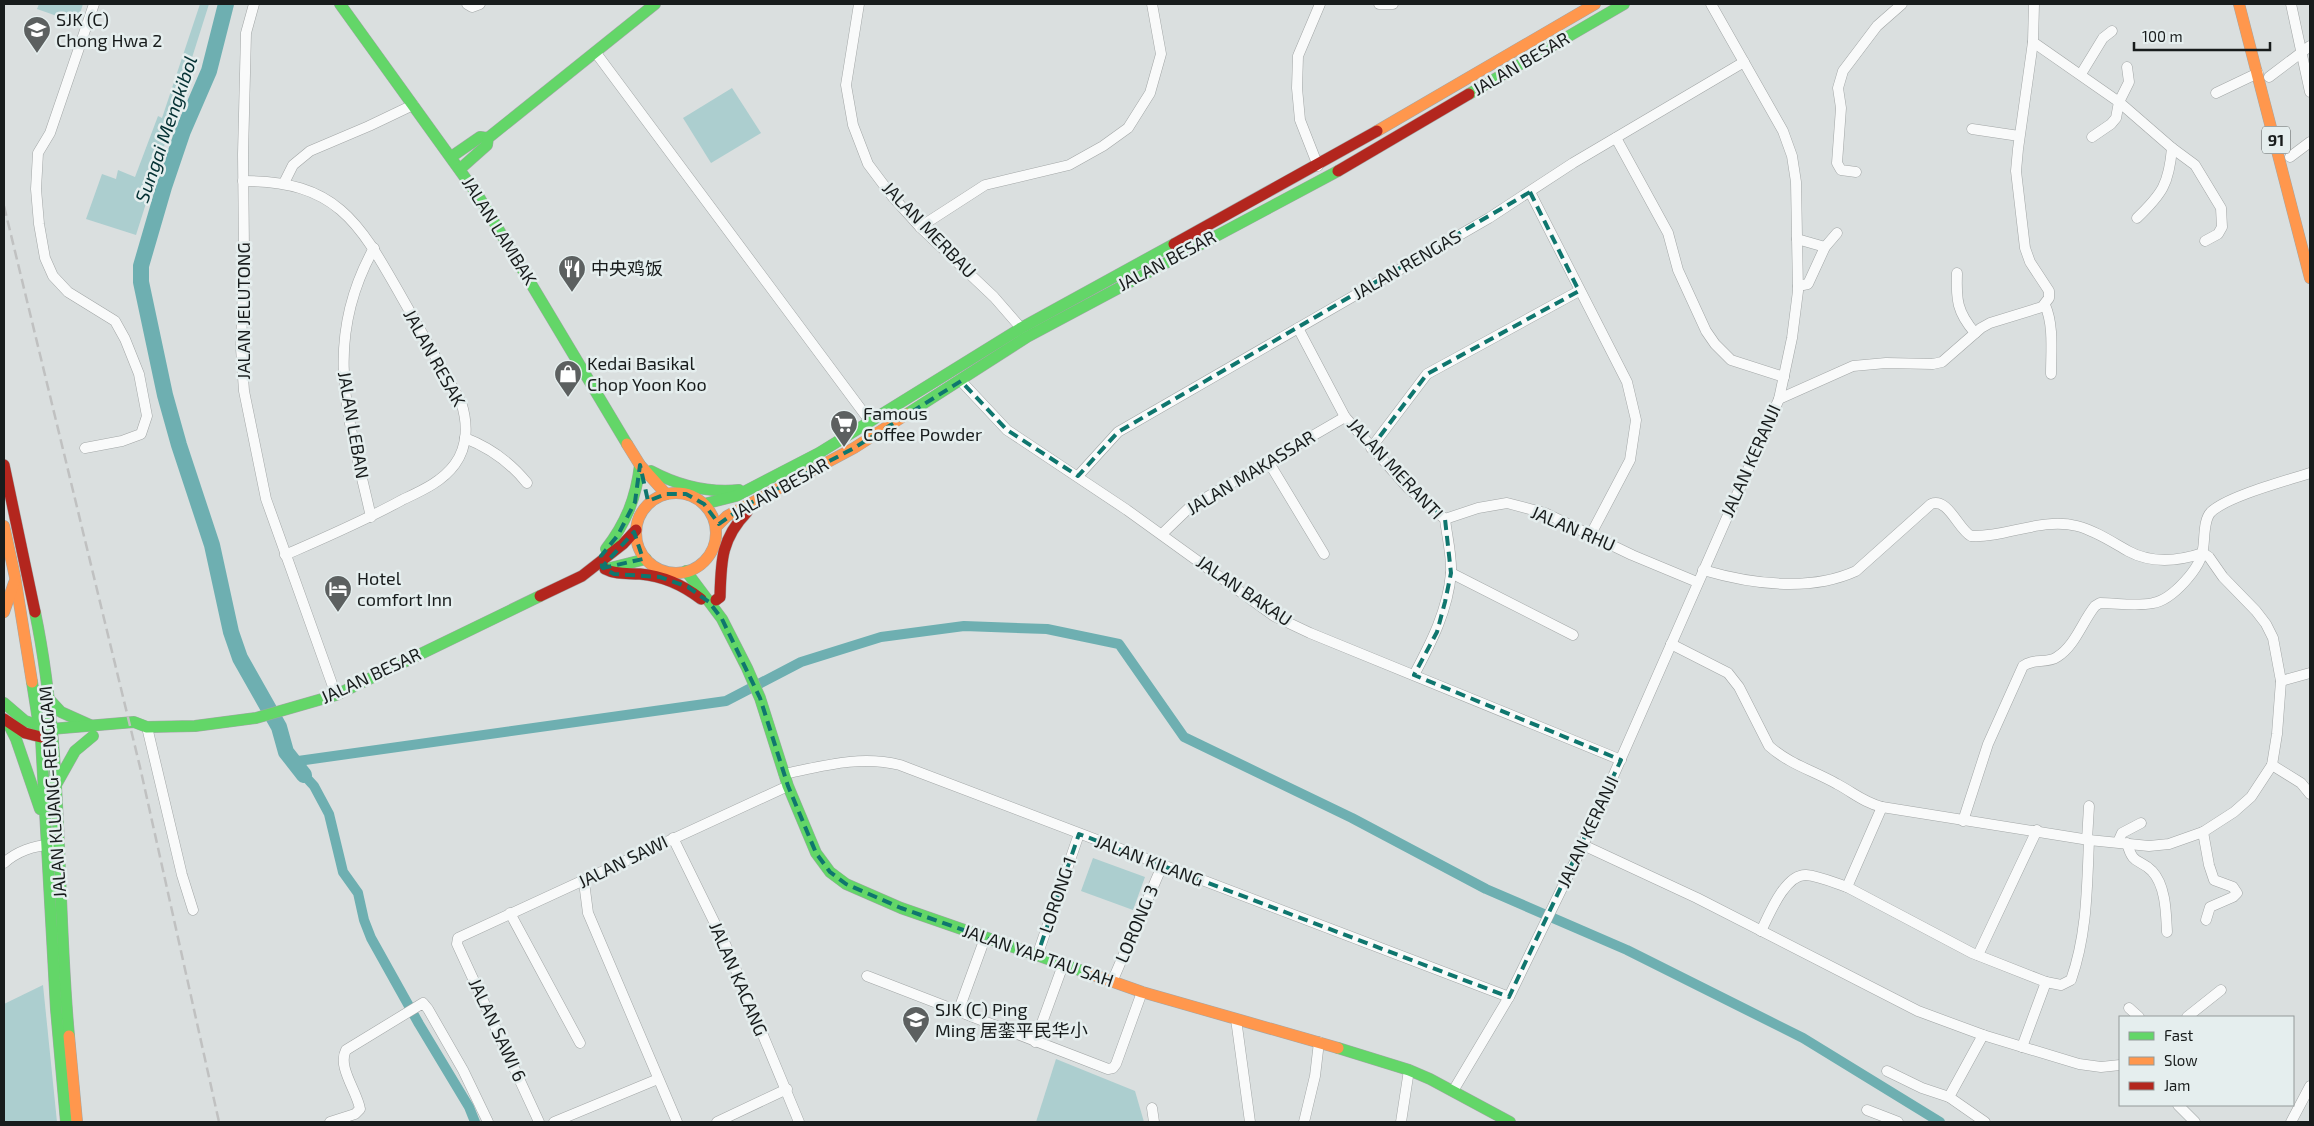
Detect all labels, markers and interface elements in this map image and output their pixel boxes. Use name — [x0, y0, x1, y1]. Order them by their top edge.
place label: SJK (C) Chong Hwa 2 — [56, 8, 162, 51]
school or university icon: SJK (C) Chong Hwa 2 — [22, 15, 52, 54]
scale bar — [2134, 20, 2270, 52]
street label: JALAN BESAR — [1468, 27, 1573, 100]
text: 100 m — [2142, 27, 2183, 45]
water label: Sungai Mengkibol — [130, 52, 201, 205]
road number: 91 — [2262, 126, 2290, 154]
street label: JALAN LAMBAK — [458, 172, 542, 289]
street label: JALAN MERBAU — [878, 176, 981, 282]
street label: JALAN RENGAS — [1349, 224, 1464, 304]
street label: JALAN BESAR — [1114, 225, 1219, 295]
street label: JALAN JELUTONG — [232, 242, 254, 380]
restaurant icon: 中央鸡饭 — [557, 254, 587, 293]
place label: 中央鸡饭 — [591, 257, 663, 279]
street label: JALAN RESAK — [399, 305, 471, 410]
place label: Kedai Basikal Chop Yoon Koo — [587, 352, 707, 395]
shop icon: Kedai Basikal Chop Yoon Koo — [553, 359, 583, 398]
street label: JALAN LEBAN — [334, 369, 374, 480]
street label: JALAN KERANJI — [1715, 401, 1785, 520]
place label: Famous Coffee Powder — [863, 402, 982, 445]
supermarket icon: Famous Coffee Powder — [829, 409, 859, 448]
street label: JALAN MERANTI — [1343, 413, 1448, 524]
street label: JALAN MAKASSAR — [1182, 425, 1319, 519]
street label: JALAN BESAR — [727, 452, 832, 524]
street label: JALAN RHU — [1528, 500, 1619, 556]
street label: JALAN BAKAU — [1193, 550, 1297, 630]
place label: Hotel comfort Inn — [357, 567, 452, 610]
hotel icon: Hotel comfort Inn — [323, 574, 353, 613]
street label: JALAN BESAR — [317, 642, 424, 708]
street label: JALAN KLUANG-RENGGAM — [34, 685, 70, 899]
street label: JALAN KERANJI — [1552, 772, 1623, 891]
street label: JALAN KILANG — [1092, 829, 1207, 891]
street label: JALAN SAWI — [574, 830, 671, 892]
street label: LORONG 1 — [1034, 854, 1080, 936]
street label: LORONG 3 — [1110, 881, 1162, 966]
street label: JALAN KACANG — [705, 918, 773, 1039]
street label: JALAN YAP TAU SAH — [960, 919, 1117, 991]
street label: JALAN SAWI 6 — [464, 974, 531, 1085]
place label: SJK (C) Ping Ming 居銮平民华小 — [935, 998, 1088, 1041]
school or university icon: SJK (C) Ping Ming 居銮平民华小 — [901, 1005, 931, 1044]
legend — [2119, 1016, 2294, 1106]
text: Fast — [2164, 1026, 2194, 1044]
text: Slow — [2164, 1051, 2198, 1069]
text: Jam — [2164, 1076, 2190, 1094]

